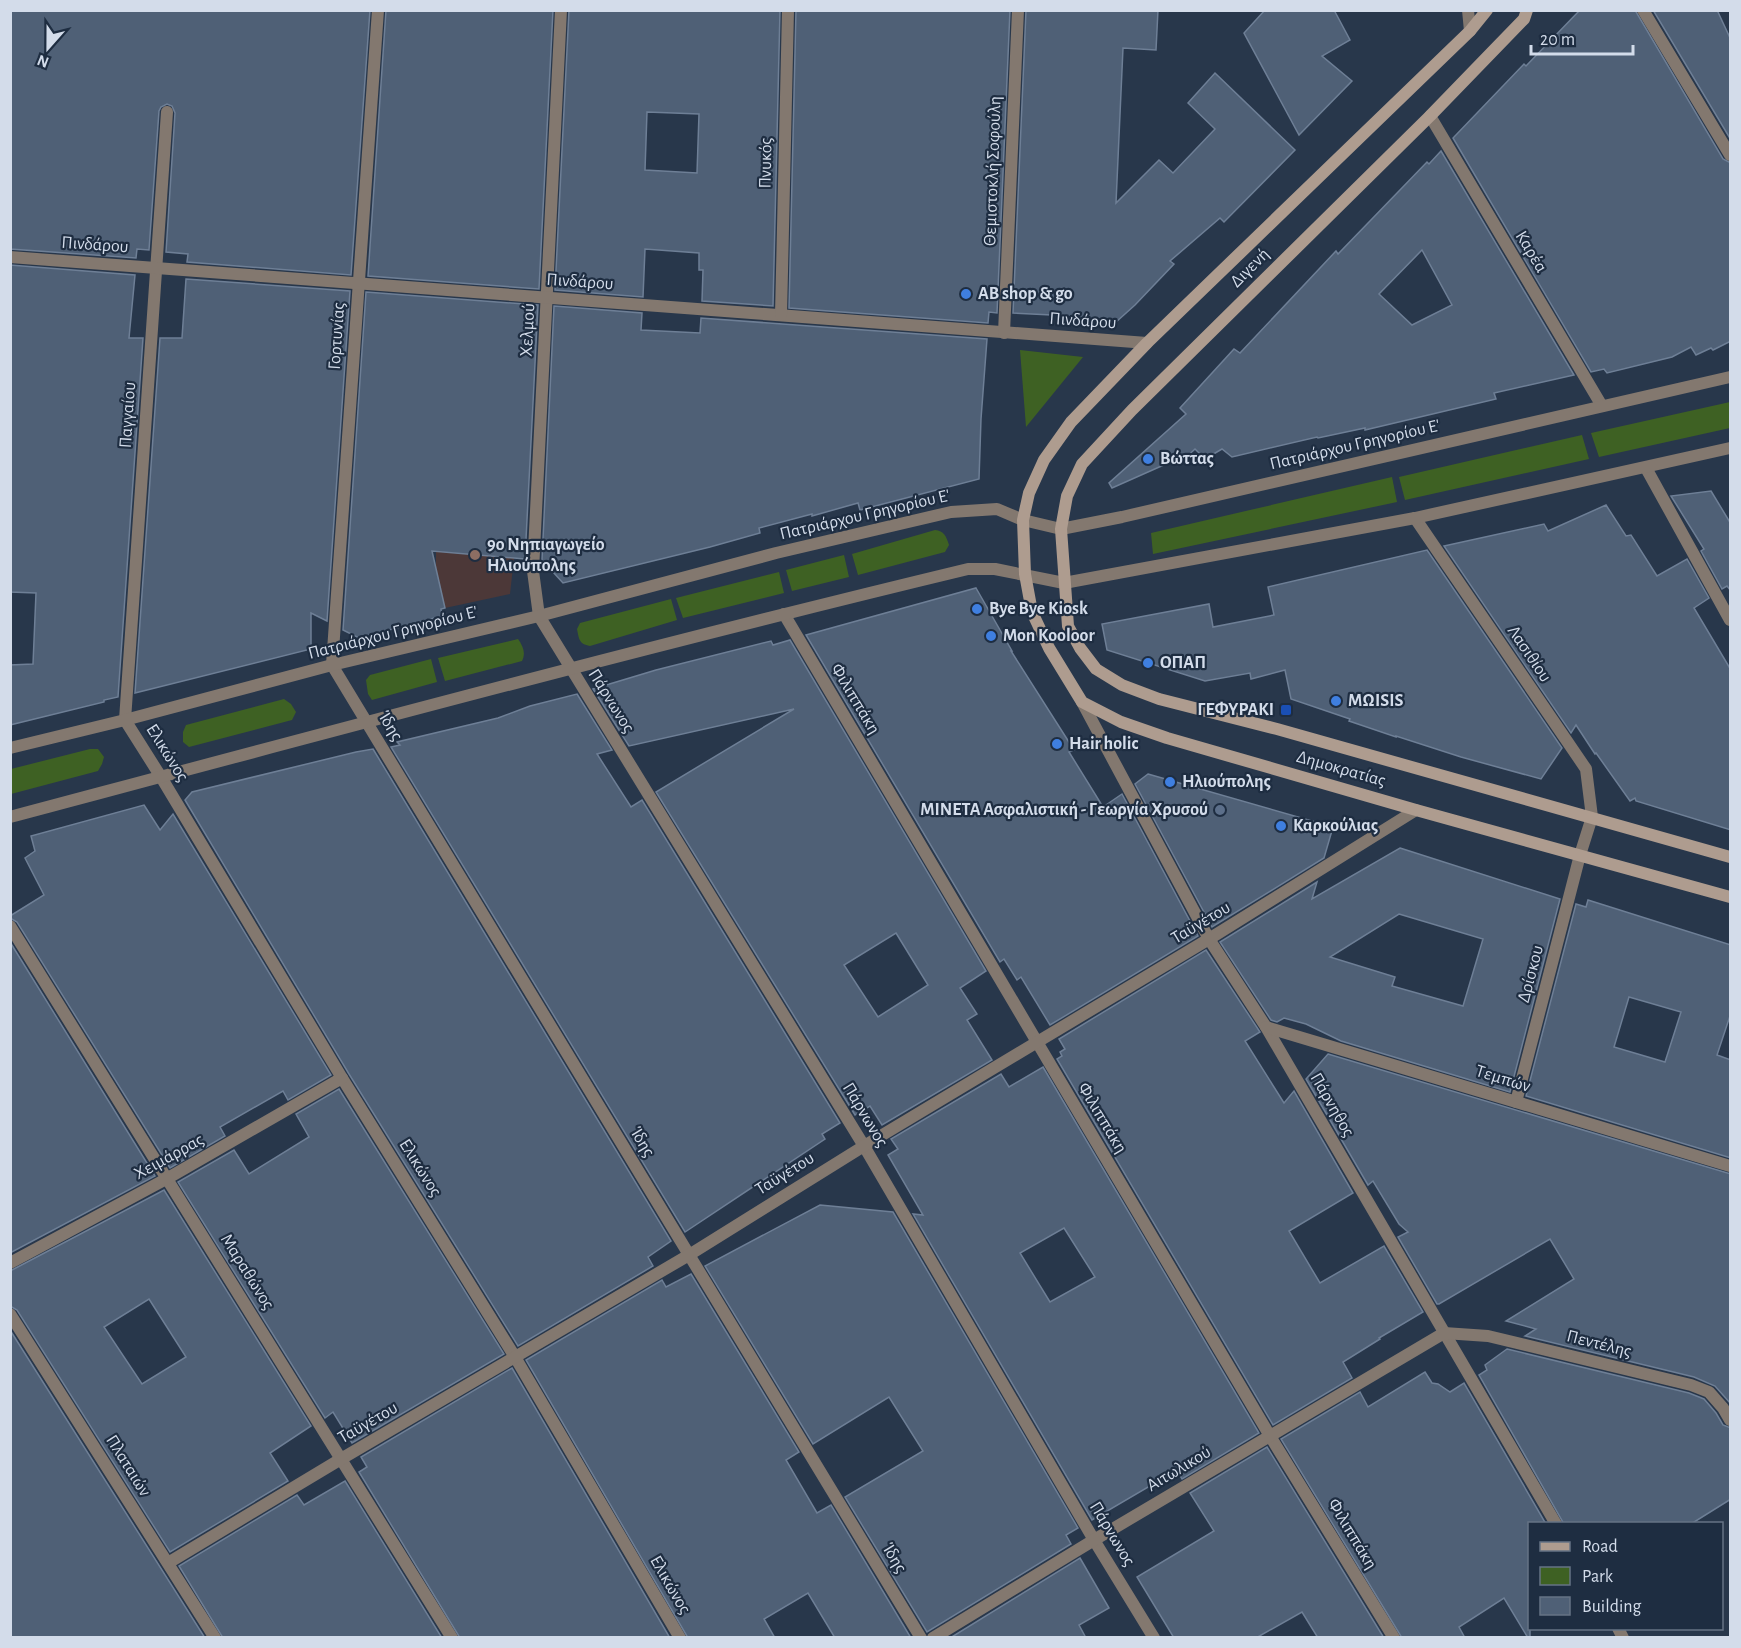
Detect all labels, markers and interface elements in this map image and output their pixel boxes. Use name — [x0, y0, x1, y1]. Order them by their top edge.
north arrow — [18, 18, 78, 78]
scale bar — [1531, 18, 1633, 56]
text: 20 m — [1540, 31, 1575, 49]
text: N — [35, 52, 51, 71]
street label: Θεμιστοκλή Σοφούλη — [981, 96, 1005, 246]
street label: Πνυκός — [757, 137, 775, 189]
street label: Καρέα — [1512, 228, 1550, 276]
street label: Πινδάρου — [61, 234, 129, 256]
street label: Διγενή — [1227, 245, 1273, 291]
street label: Πινδάρου — [546, 271, 614, 293]
place label: ΑΒ shop & go — [978, 285, 1073, 303]
marker: ΑΒ shop & go — [959, 287, 973, 301]
street label: Γορτυνίας — [325, 302, 348, 370]
street label: Χελμού — [518, 303, 538, 357]
street label: Πινδάρου — [1049, 310, 1117, 332]
street label: Παγγαίου — [116, 381, 139, 449]
street label: Πατριάρχου Γρηγορίου Ε' — [1268, 416, 1442, 473]
place label: Βώττας — [1160, 450, 1214, 468]
marker: Βώττας — [1141, 452, 1155, 466]
street label: Πατριάρχου Γρηγορίου Ε' — [778, 486, 952, 543]
place label: 9ο Νηπιαγωγείο Ηλιούπολης — [487, 535, 605, 575]
marker: 9ο Νηπιαγωγείο Ηλιούπολης — [468, 548, 482, 562]
place label: Bye Bye Kiosk — [989, 600, 1088, 618]
street label: Πατριάρχου Γρηγορίου Ε' — [306, 602, 480, 663]
marker: Bye Bye Kiosk — [970, 602, 984, 616]
street label: Λασιθίου — [1504, 622, 1555, 686]
place label: Mon Kooloor — [1003, 627, 1095, 645]
marker: Mon Kooloor — [984, 629, 998, 643]
place label: ΟΠΑΠ — [1160, 654, 1206, 672]
marker: ΟΠΑΠ — [1141, 656, 1155, 670]
street label: Φιλιππάκη — [827, 661, 883, 737]
street label: Πάρνωνος — [584, 666, 638, 736]
place label: ΜΩISIS — [1348, 692, 1404, 710]
marker: ΜΩISIS — [1329, 694, 1343, 708]
place label: ΓΕΦΥΡΑΚΙ — [1197, 701, 1274, 719]
marker: ΓΕΦΥΡΑΚΙ — [1279, 703, 1293, 717]
street label: Ίδης — [374, 708, 406, 744]
street label: Ελικώνος — [142, 721, 192, 785]
place label: Hair holic — [1069, 735, 1138, 753]
marker: Hair holic — [1050, 737, 1064, 751]
street label: Δημοκρατίας — [1294, 747, 1388, 790]
place label: Ηλιούπολης — [1182, 772, 1271, 791]
marker: Ηλιούπολης — [1163, 775, 1177, 789]
place label: ΜΙΝΕΤΑ Ασφαλιστική - Γεωργία Χρυσού — [920, 800, 1208, 819]
marker: ΜΙΝΕΤΑ Ασφαλιστική - Γεωργία Χρυσού — [1213, 803, 1227, 817]
place label: Καρκούλιας — [1293, 816, 1378, 835]
marker: Καρκούλιας — [1274, 819, 1288, 833]
street label: Ταϋγέτου — [1168, 898, 1234, 948]
street label: Δρίσκου — [1514, 943, 1547, 1005]
street label: Τεμπών — [1473, 1062, 1533, 1096]
street label: Πάρνηθος — [1307, 1070, 1357, 1140]
street label: Πάρνωνος — [839, 1080, 891, 1150]
street label: Φιλιππάκη — [1074, 1080, 1130, 1156]
street label: Ίδης — [626, 1124, 658, 1160]
street label: Χειμάρρας — [131, 1131, 207, 1183]
street label: Ελικώνος — [395, 1136, 445, 1200]
street label: Ταϋγέτου — [752, 1149, 818, 1199]
street label: Μαραθώνος — [217, 1231, 277, 1313]
street label: Πεντέλης — [1565, 1327, 1633, 1361]
street label: Ταϋγέτου — [335, 1399, 401, 1447]
street label: Πλαταιών — [102, 1432, 154, 1500]
street label: Αιτωλικού — [1144, 1443, 1214, 1495]
street label: Φιλιππάκη — [1324, 1496, 1380, 1572]
street label: Πάρνωνος — [1086, 1499, 1138, 1569]
legend — [1528, 1522, 1723, 1630]
text: Road — [1582, 1538, 1618, 1556]
street label: Ίδης — [878, 1540, 910, 1576]
street label: Ελικώνος — [646, 1553, 694, 1617]
text: Park — [1582, 1568, 1614, 1586]
text: Building — [1582, 1598, 1642, 1616]

